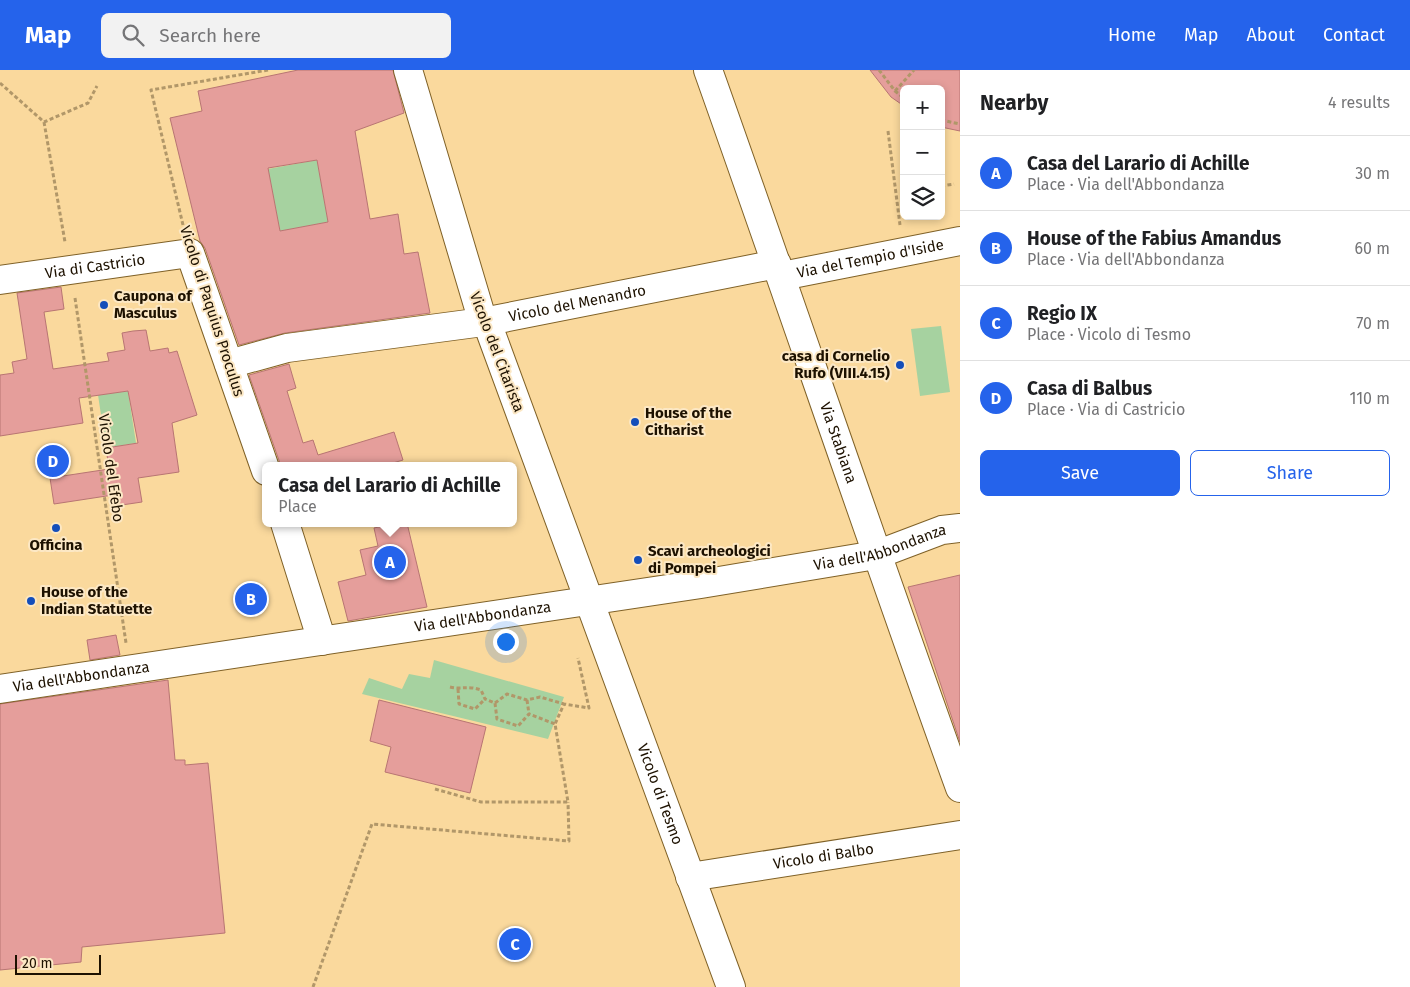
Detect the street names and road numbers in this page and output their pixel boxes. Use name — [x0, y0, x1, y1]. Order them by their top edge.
street label: Vicolo di Paquius Proculus — [176, 223, 248, 399]
street label: Via del Tempio d'Iside — [795, 235, 945, 282]
street label: Via di Castricio — [44, 250, 146, 282]
street label: Vicolo del Menandro — [507, 281, 648, 326]
street label: Vicolo del Citarista — [466, 289, 528, 415]
street label: Via Stabiana — [816, 400, 861, 486]
street label: Vicolo del Efebo — [94, 413, 128, 523]
street label: Via dell'Abbondanza — [812, 521, 947, 574]
street label: Via dell'Abbondanza — [413, 598, 552, 636]
street label: Via dell'Abbondanza — [12, 658, 151, 696]
street label: Vicolo di Tesmo — [633, 741, 687, 847]
street label: Vicolo di Balbo — [772, 840, 875, 873]

